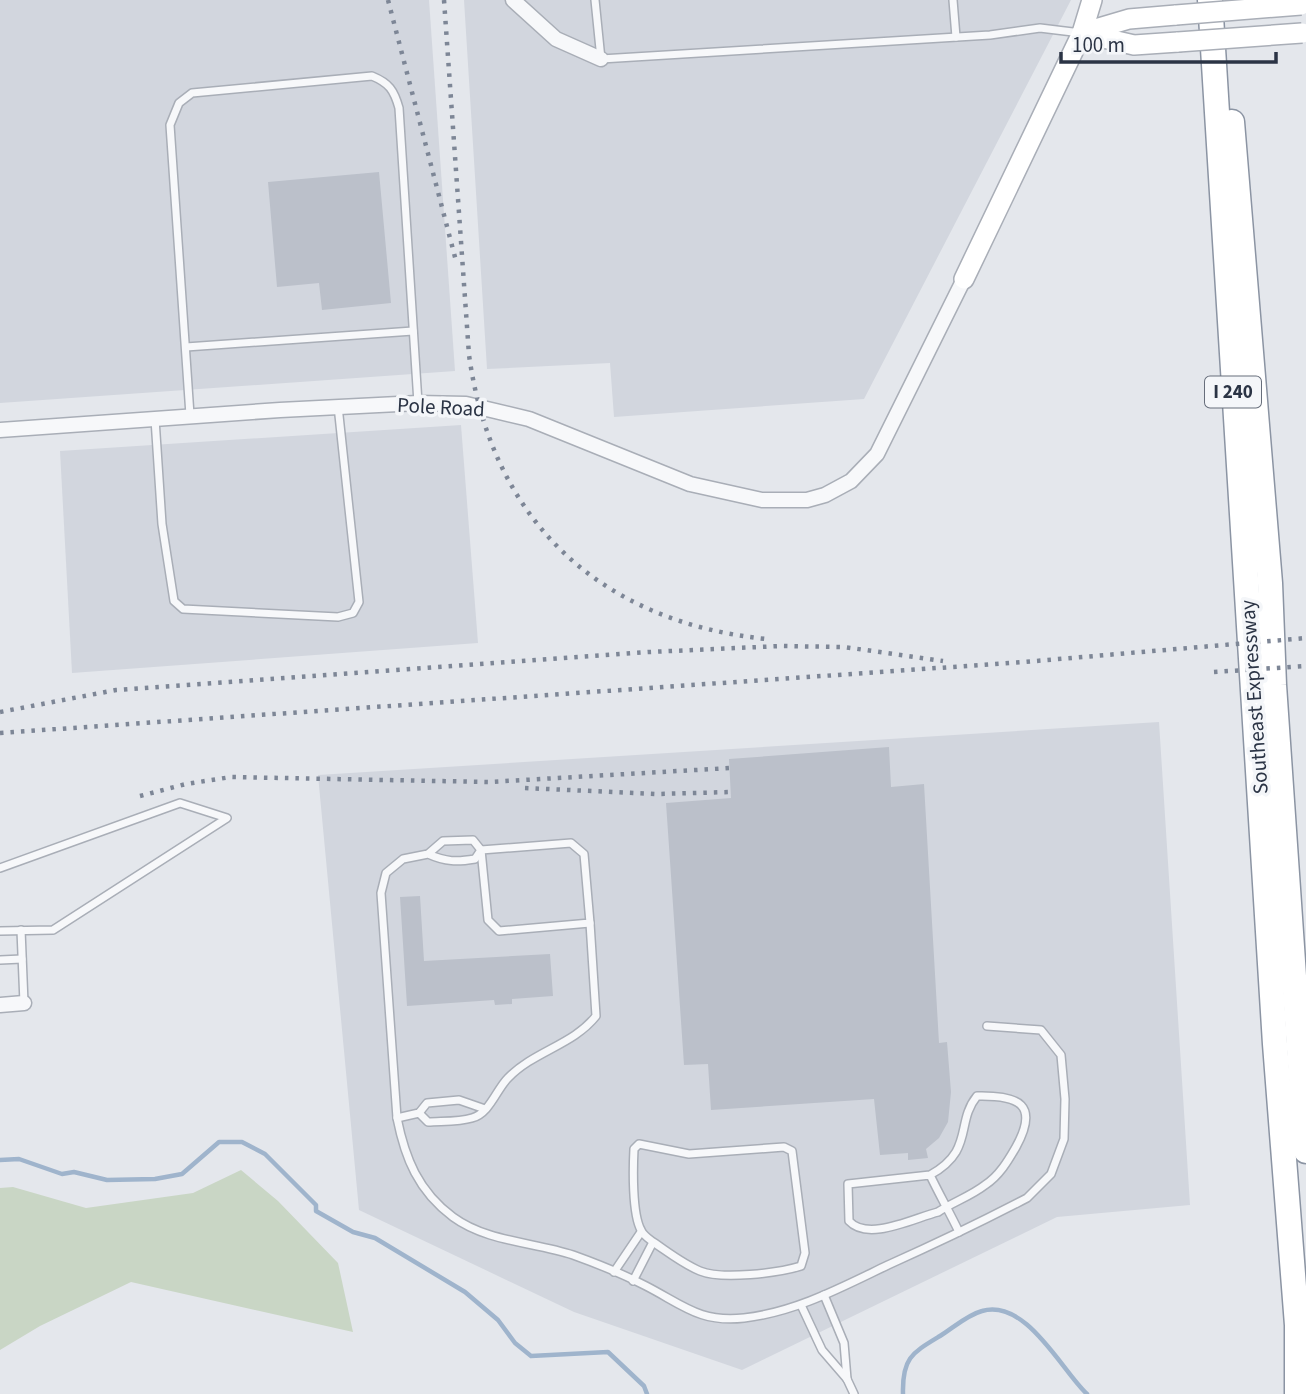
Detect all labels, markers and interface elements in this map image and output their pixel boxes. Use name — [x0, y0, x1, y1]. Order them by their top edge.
scale bar — [1061, 21, 1276, 65]
text: 100 m — [1072, 30, 1125, 60]
road number: I 240 — [1205, 376, 1261, 408]
street label: Pole Road — [396, 390, 486, 424]
street label: Southeast Expressway — [1232, 599, 1276, 795]

